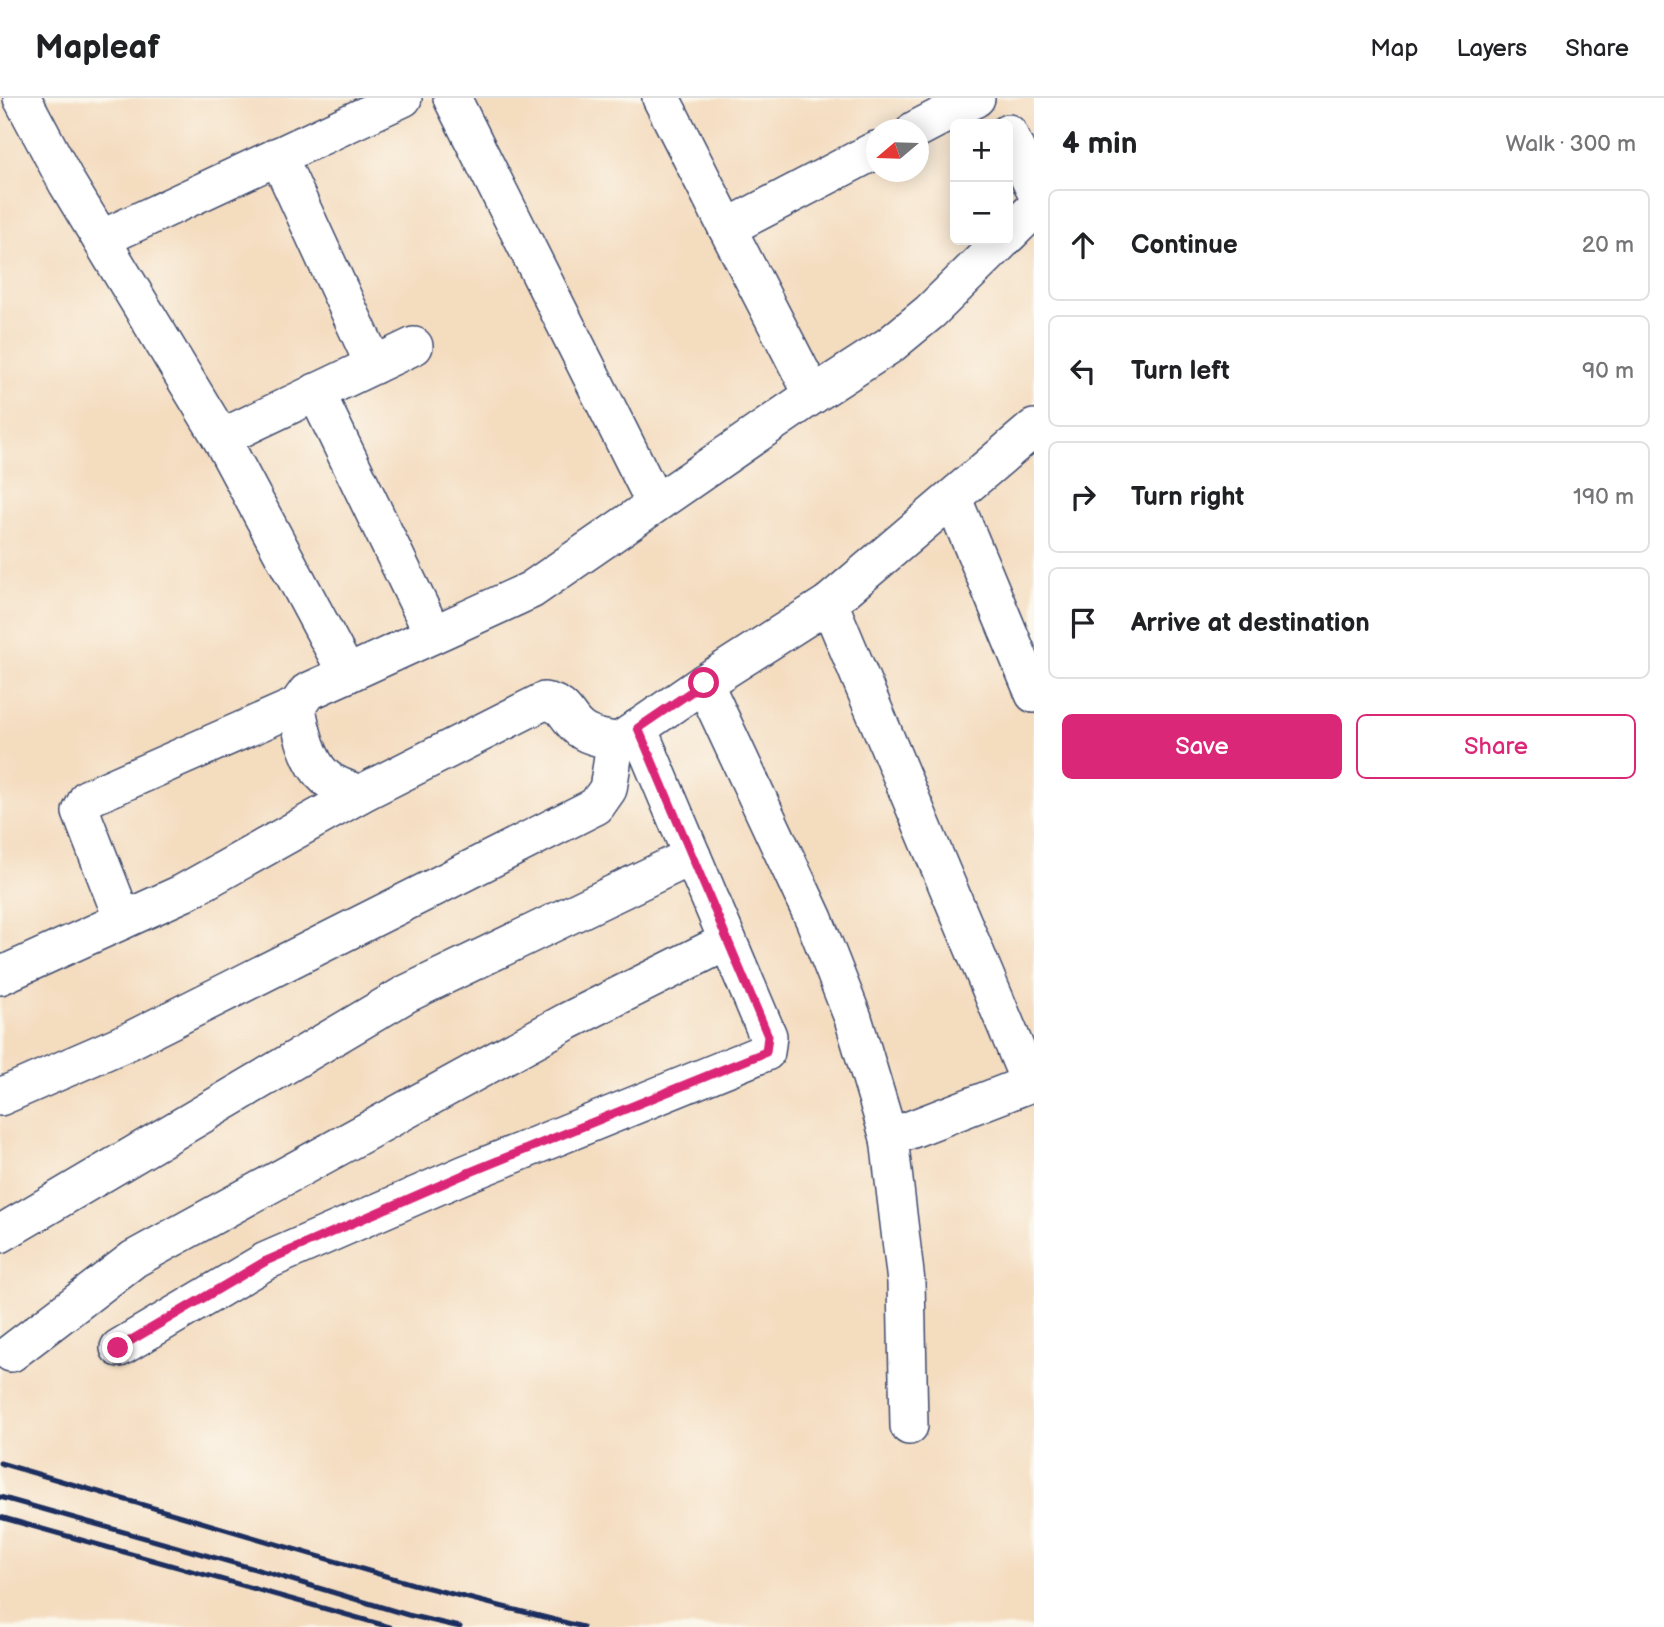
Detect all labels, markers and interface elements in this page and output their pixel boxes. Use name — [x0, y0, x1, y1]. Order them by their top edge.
text: Mapleaf — [35, 28, 160, 68]
text: Map — [1370, 34, 1418, 63]
text: Layers — [1456, 34, 1527, 63]
text: Share — [1565, 34, 1629, 63]
north arrow — [866, 119, 929, 182]
map controls — [950, 119, 1013, 245]
button: + — [950, 119, 1013, 182]
text: 4 min — [1062, 126, 1137, 162]
text: Walk · 300 m — [1505, 130, 1636, 158]
button: − — [950, 182, 1013, 245]
icon: ahead — [1064, 226, 1102, 264]
text: Continue — [1131, 230, 1238, 261]
text: 20 m — [1582, 231, 1634, 259]
icon: left — [1064, 352, 1102, 390]
text: Turn left — [1131, 356, 1230, 387]
text: 90 m — [1582, 357, 1634, 385]
icon: right — [1064, 478, 1102, 516]
text: Turn right — [1131, 482, 1244, 513]
text: 190 m — [1573, 483, 1634, 511]
icon: arrive — [1064, 604, 1102, 642]
text: Arrive at destination — [1131, 608, 1370, 639]
route start — [688, 667, 719, 698]
button: Save — [1062, 714, 1342, 779]
button: Share — [1356, 714, 1636, 779]
route end — [102, 1332, 133, 1363]

